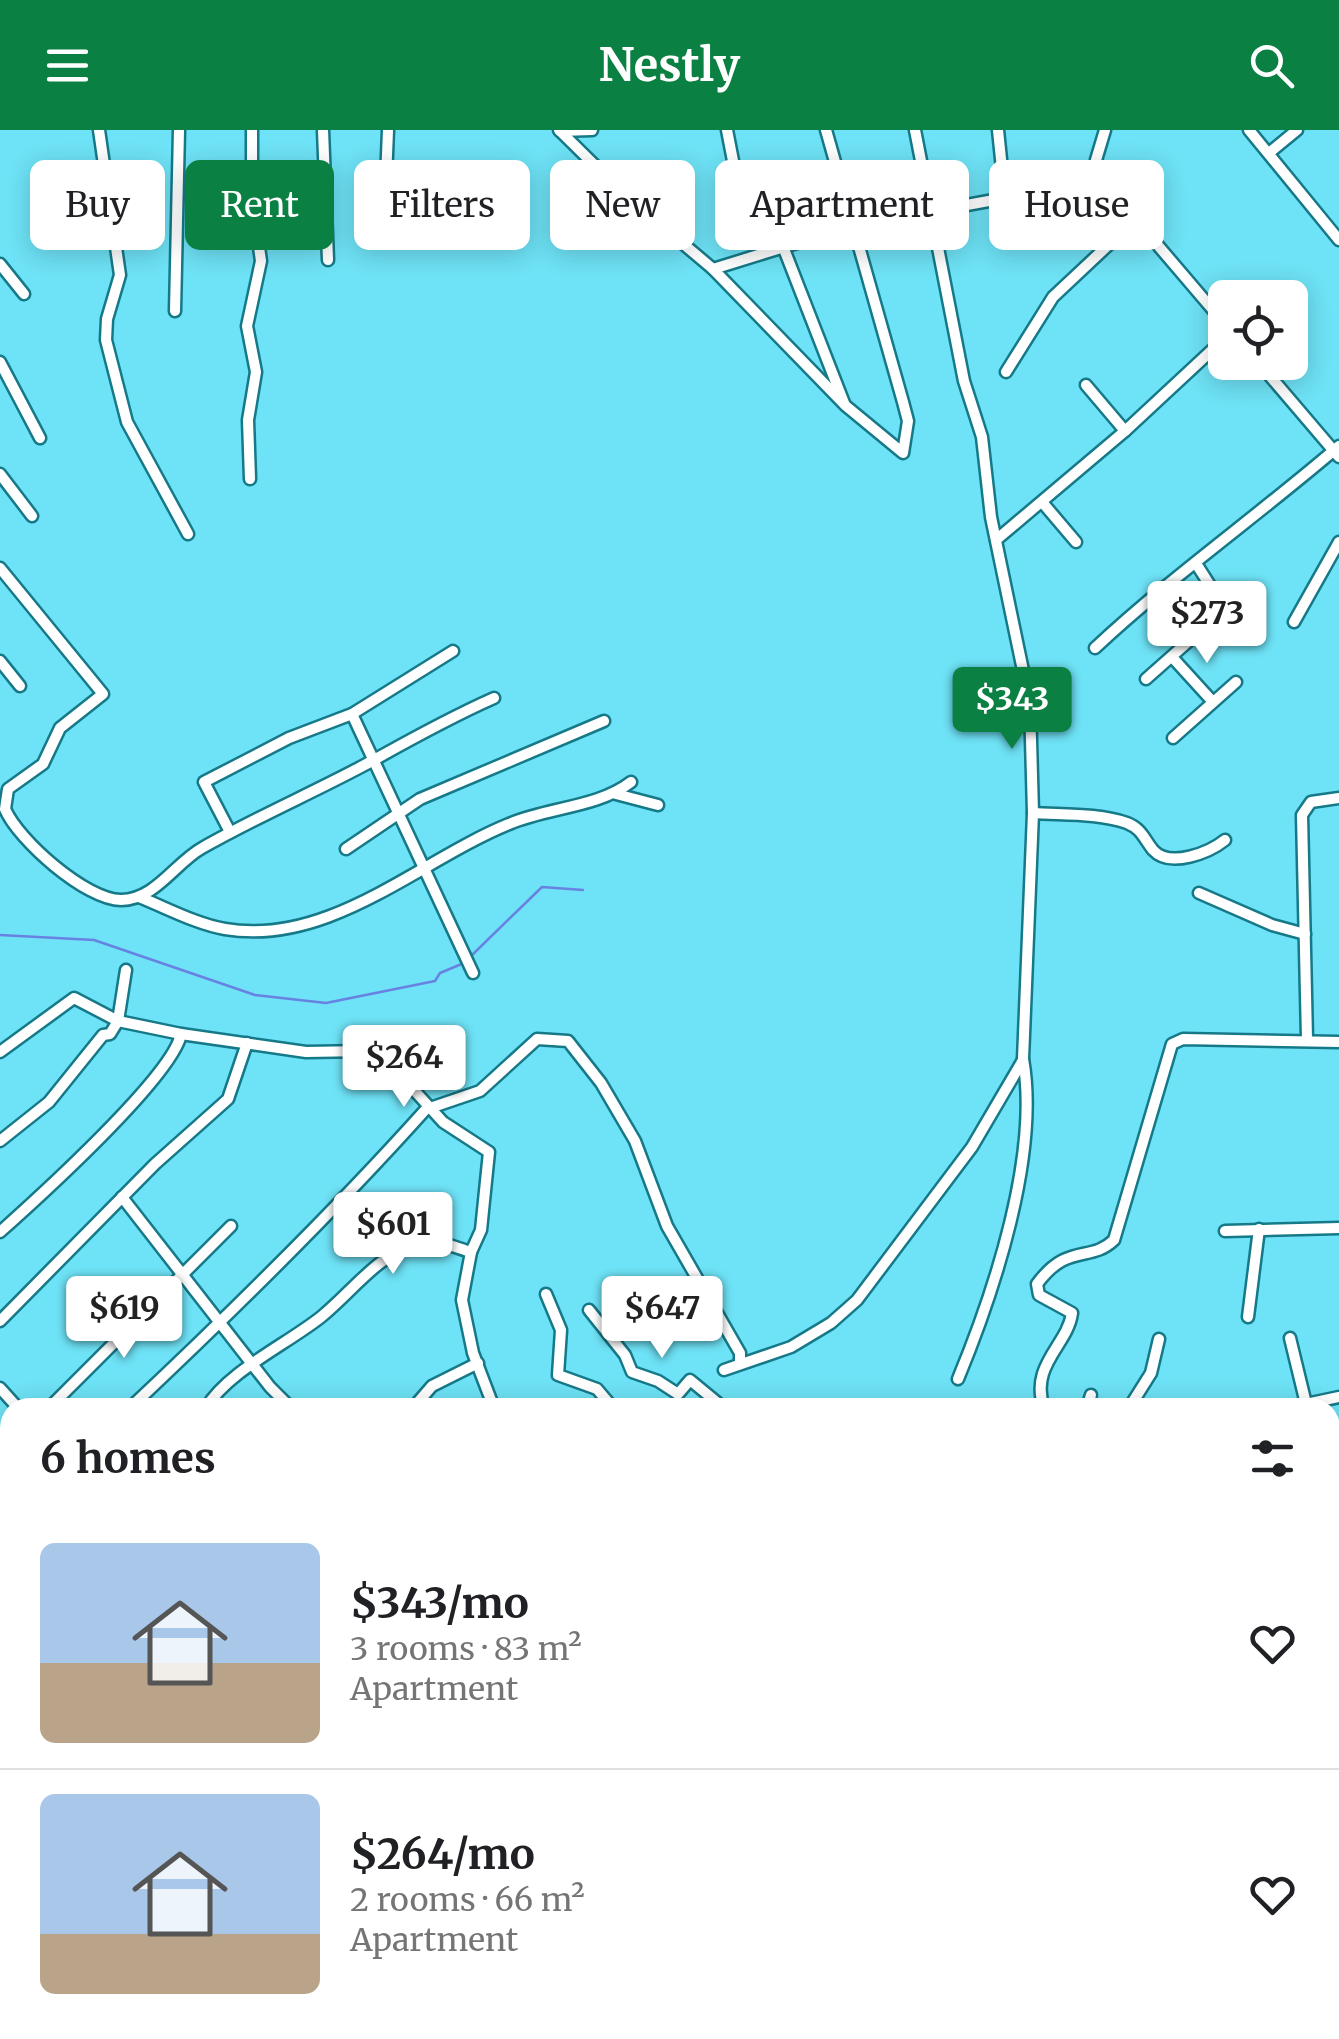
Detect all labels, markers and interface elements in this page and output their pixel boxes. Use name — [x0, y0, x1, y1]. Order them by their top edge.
text: Nestly — [599, 37, 740, 93]
icon: menu — [40, 38, 95, 93]
icon: search — [1244, 38, 1299, 93]
chip: Buy — [30, 160, 165, 250]
chip: Rent — [185, 160, 334, 250]
chip: Filters — [354, 160, 530, 250]
chip: New — [550, 160, 695, 250]
chip: Apartment — [715, 160, 969, 250]
chip: House — [989, 160, 1164, 250]
map controls — [1208, 280, 1308, 380]
button: locate — [1208, 280, 1308, 380]
pin: $273 — [1148, 581, 1266, 666]
text: $273 — [1169, 593, 1245, 633]
pin: $343 — [953, 667, 1071, 752]
text: $343 — [975, 679, 1049, 719]
pin: $264 — [345, 1025, 463, 1110]
text: $264 — [365, 1037, 443, 1077]
pin: $601 — [334, 1192, 452, 1277]
text: $601 — [355, 1204, 431, 1244]
pin: $619 — [65, 1276, 183, 1361]
pin: $647 — [603, 1276, 721, 1361]
text: $619 — [88, 1288, 160, 1328]
text: $647 — [624, 1288, 700, 1328]
icon: filters — [1245, 1431, 1300, 1486]
text: 6 homes — [40, 1432, 216, 1484]
text: $343/mo — [350, 1577, 529, 1629]
icon: home — [120, 1583, 240, 1703]
icon: heart — [1245, 1616, 1300, 1671]
text: 3 rooms · 83 m² — [350, 1629, 582, 1669]
text: Apartment — [350, 1669, 518, 1709]
text: $264/mo — [350, 1828, 535, 1880]
icon: home — [120, 1834, 240, 1954]
icon: heart — [1245, 1867, 1300, 1922]
text: 2 rooms · 66 m² — [350, 1880, 585, 1920]
text: Apartment — [350, 1920, 518, 1960]

